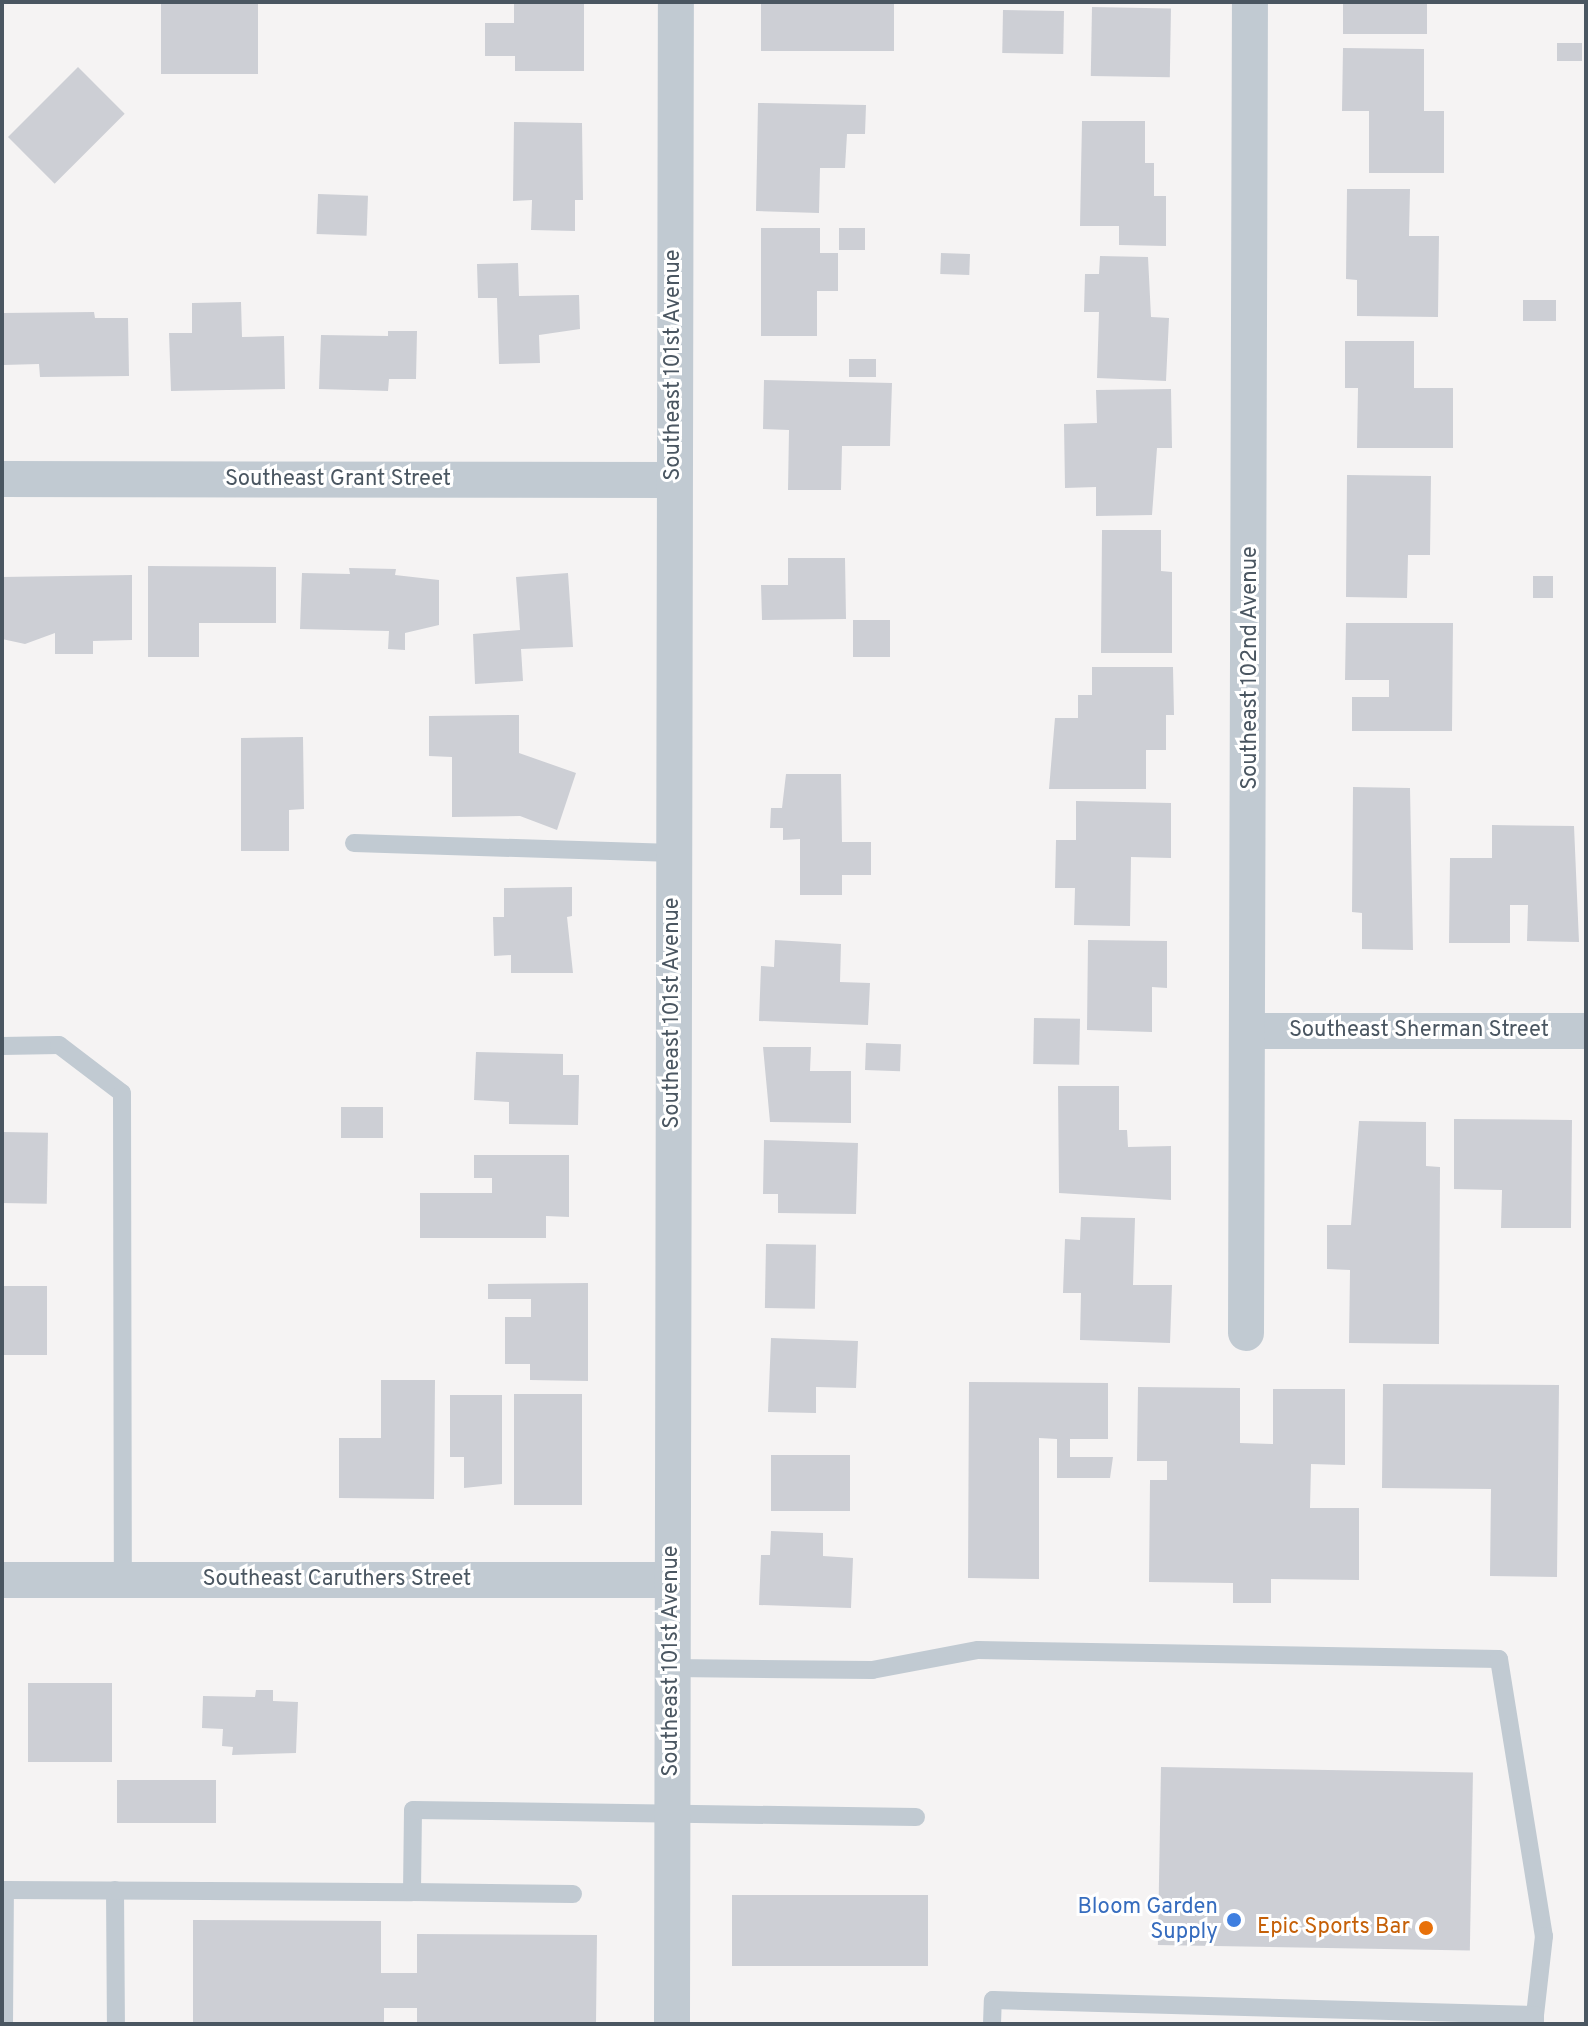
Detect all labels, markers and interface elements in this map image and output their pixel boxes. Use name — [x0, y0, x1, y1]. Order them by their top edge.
street label: Southeast 101st Avenue — [661, 249, 687, 481]
street label: Southeast Grant Street — [225, 467, 451, 493]
street label: Southeast 102nd Avenue — [1238, 546, 1264, 790]
street label: Southeast 101st Avenue — [660, 897, 686, 1129]
street label: Southeast Sherman Street — [1289, 1018, 1549, 1044]
street label: Southeast 101st Avenue — [659, 1545, 685, 1777]
street label: Southeast Caruthers Street — [203, 1567, 471, 1593]
place label: Bloom Garden Supply — [1077, 1894, 1218, 1946]
marker: Bloom Garden Supply — [1225, 1911, 1243, 1929]
place label: Epic Sports Bar — [1257, 1915, 1410, 1941]
marker: Epic Sports Bar — [1417, 1919, 1435, 1937]

